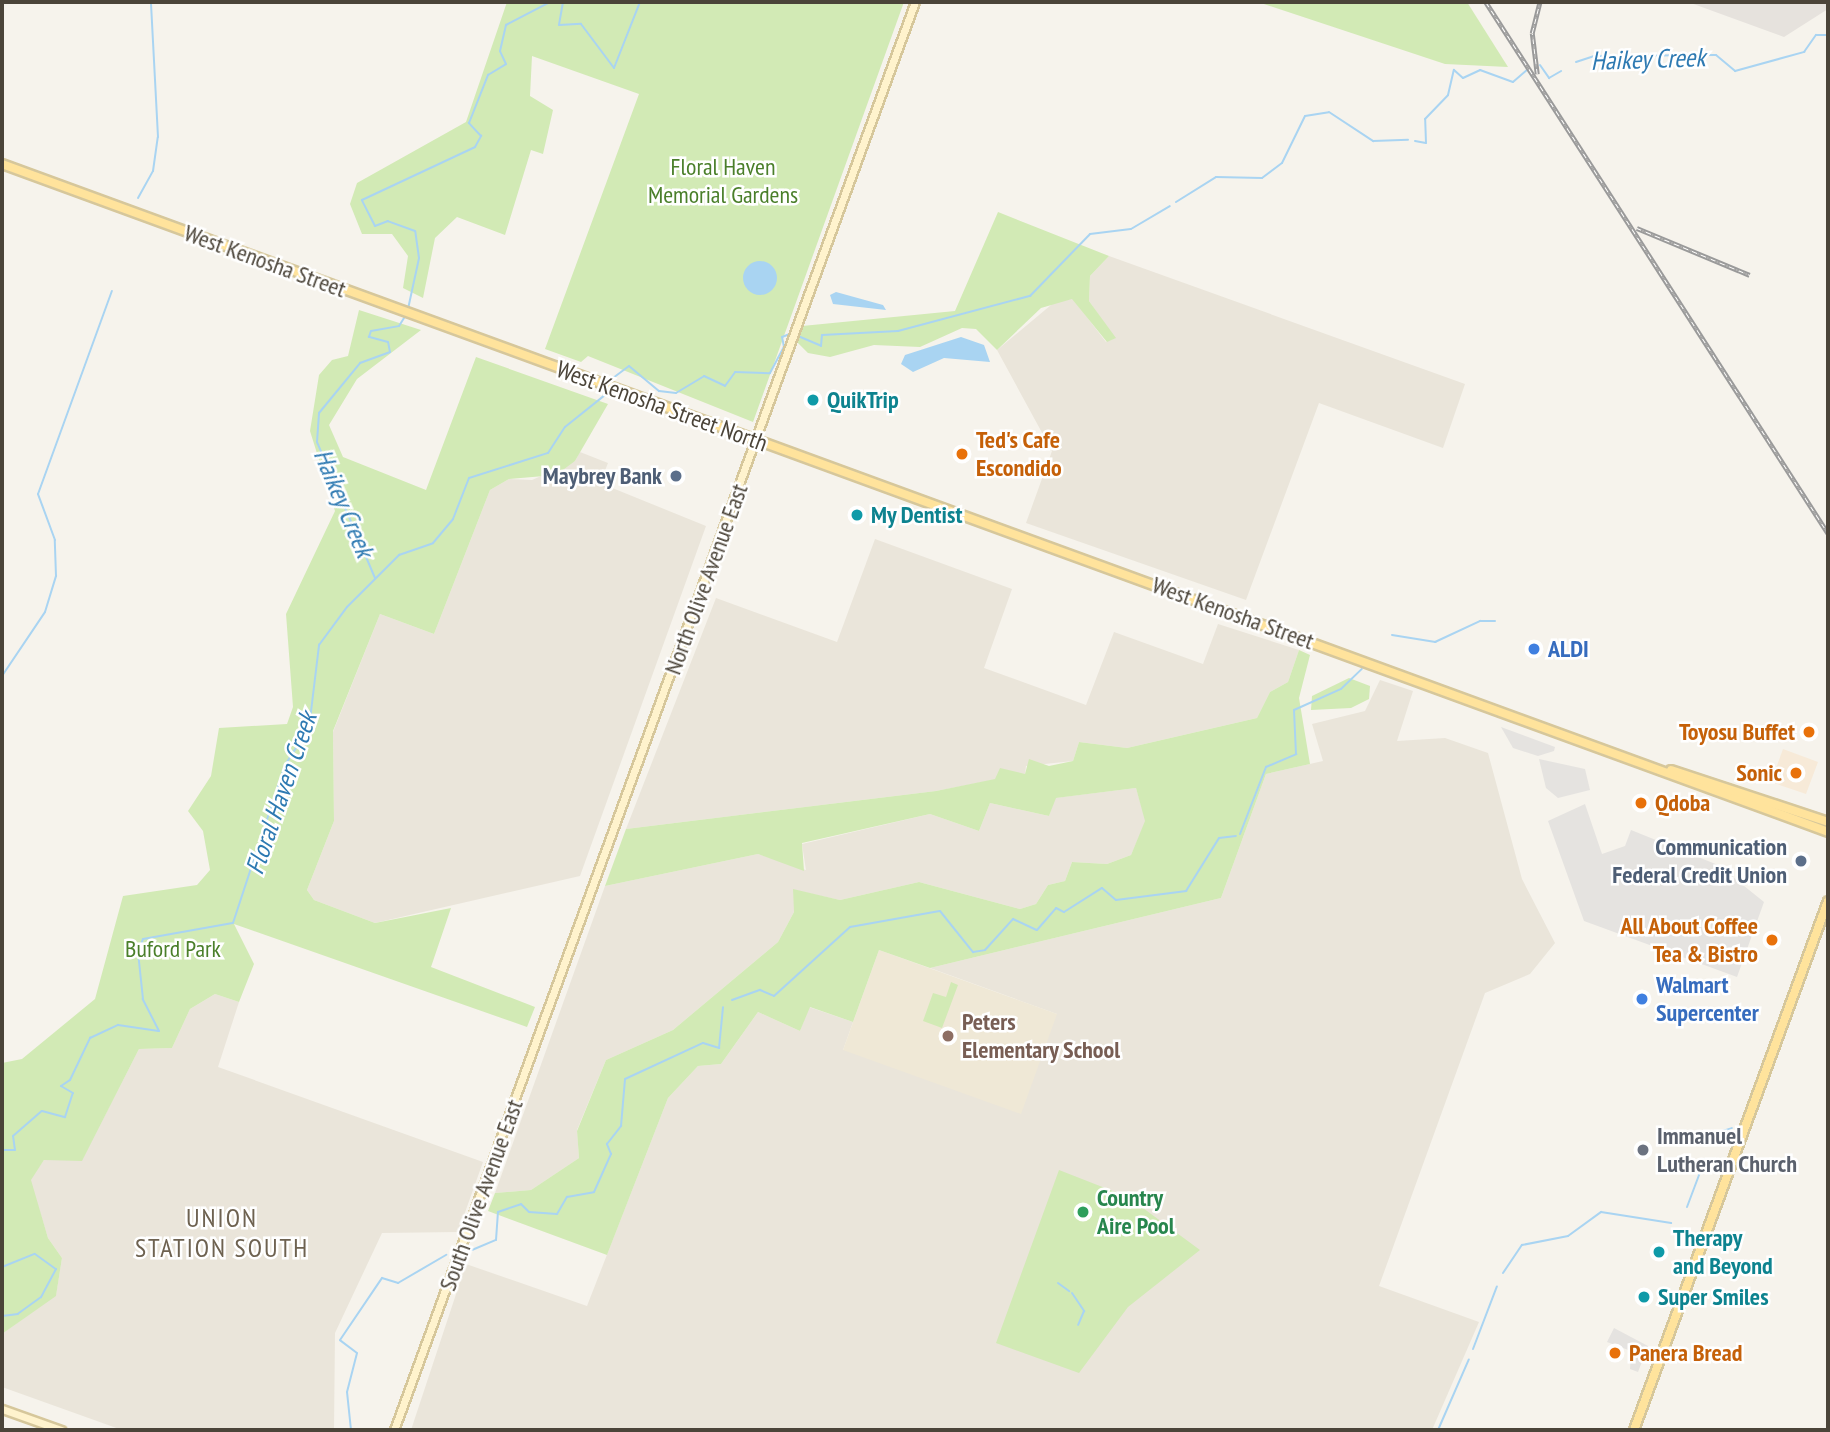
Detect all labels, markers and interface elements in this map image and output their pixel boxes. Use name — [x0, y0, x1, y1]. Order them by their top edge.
water label: Haikey Creek — [1590, 41, 1706, 77]
park label: Floral Haven Memorial Gardens — [648, 153, 798, 209]
street label: West Kenosha Street — [180, 218, 350, 304]
street label: West Kenosha Street North — [553, 354, 771, 458]
place label: QuikTrip — [827, 386, 899, 414]
marker: QuikTrip — [805, 392, 821, 408]
place label: Ted's Cafe Escondido — [976, 426, 1062, 482]
water label: Haikey Creek — [307, 444, 381, 562]
marker: Ted's Cafe Escondido — [954, 446, 970, 462]
place label: Maybrey Bank — [542, 462, 662, 490]
marker: Maybrey Bank — [668, 468, 684, 484]
street label: North Olive Avenue East — [658, 479, 754, 679]
place label: My Dentist — [871, 501, 963, 529]
marker: My Dentist — [849, 507, 865, 523]
street label: West Kenosha Street — [1148, 570, 1318, 656]
place label: ALDI — [1548, 635, 1589, 663]
marker: ALDI — [1526, 641, 1542, 657]
water label: Floral Haven Creek — [239, 708, 323, 878]
place label: Toyosu Buffet — [1679, 718, 1795, 746]
marker: Toyosu Buffet — [1801, 724, 1817, 740]
place label: Sonic — [1736, 759, 1782, 787]
marker: Sonic — [1788, 765, 1804, 781]
place label: Qdoba — [1655, 789, 1710, 817]
marker: Qdoba — [1633, 795, 1649, 811]
place label: Communication Federal Credit Union — [1612, 833, 1787, 889]
marker: Communication Federal Credit Union — [1793, 853, 1809, 869]
place label: All About Coffee Tea & Bistro — [1619, 912, 1758, 968]
marker: All About Coffee Tea & Bistro — [1764, 932, 1780, 948]
park label: Buford Park — [125, 935, 221, 963]
place label: Walmart Supercenter — [1656, 971, 1759, 1027]
marker: Walmart Supercenter — [1634, 991, 1650, 1007]
place label: Peters Elementary School — [962, 1008, 1121, 1064]
marker: Peters Elementary School — [940, 1028, 956, 1044]
street label: South Olive Avenue East — [433, 1095, 529, 1295]
place label: Immanuel Lutheran Church — [1657, 1122, 1797, 1178]
marker: Immanuel Lutheran Church — [1635, 1142, 1651, 1158]
place label: Country Aire Pool — [1097, 1184, 1175, 1240]
district label: UNION STATION SOUTH — [137, 1202, 307, 1264]
marker: Country Aire Pool — [1075, 1204, 1091, 1220]
place label: Therapy and Beyond — [1673, 1224, 1773, 1280]
marker: Therapy and Beyond — [1651, 1244, 1667, 1260]
place label: Super Smiles — [1658, 1283, 1769, 1311]
marker: Super Smiles — [1636, 1289, 1652, 1305]
place label: Panera Bread — [1629, 1339, 1742, 1367]
marker: Panera Bread — [1607, 1345, 1623, 1361]

